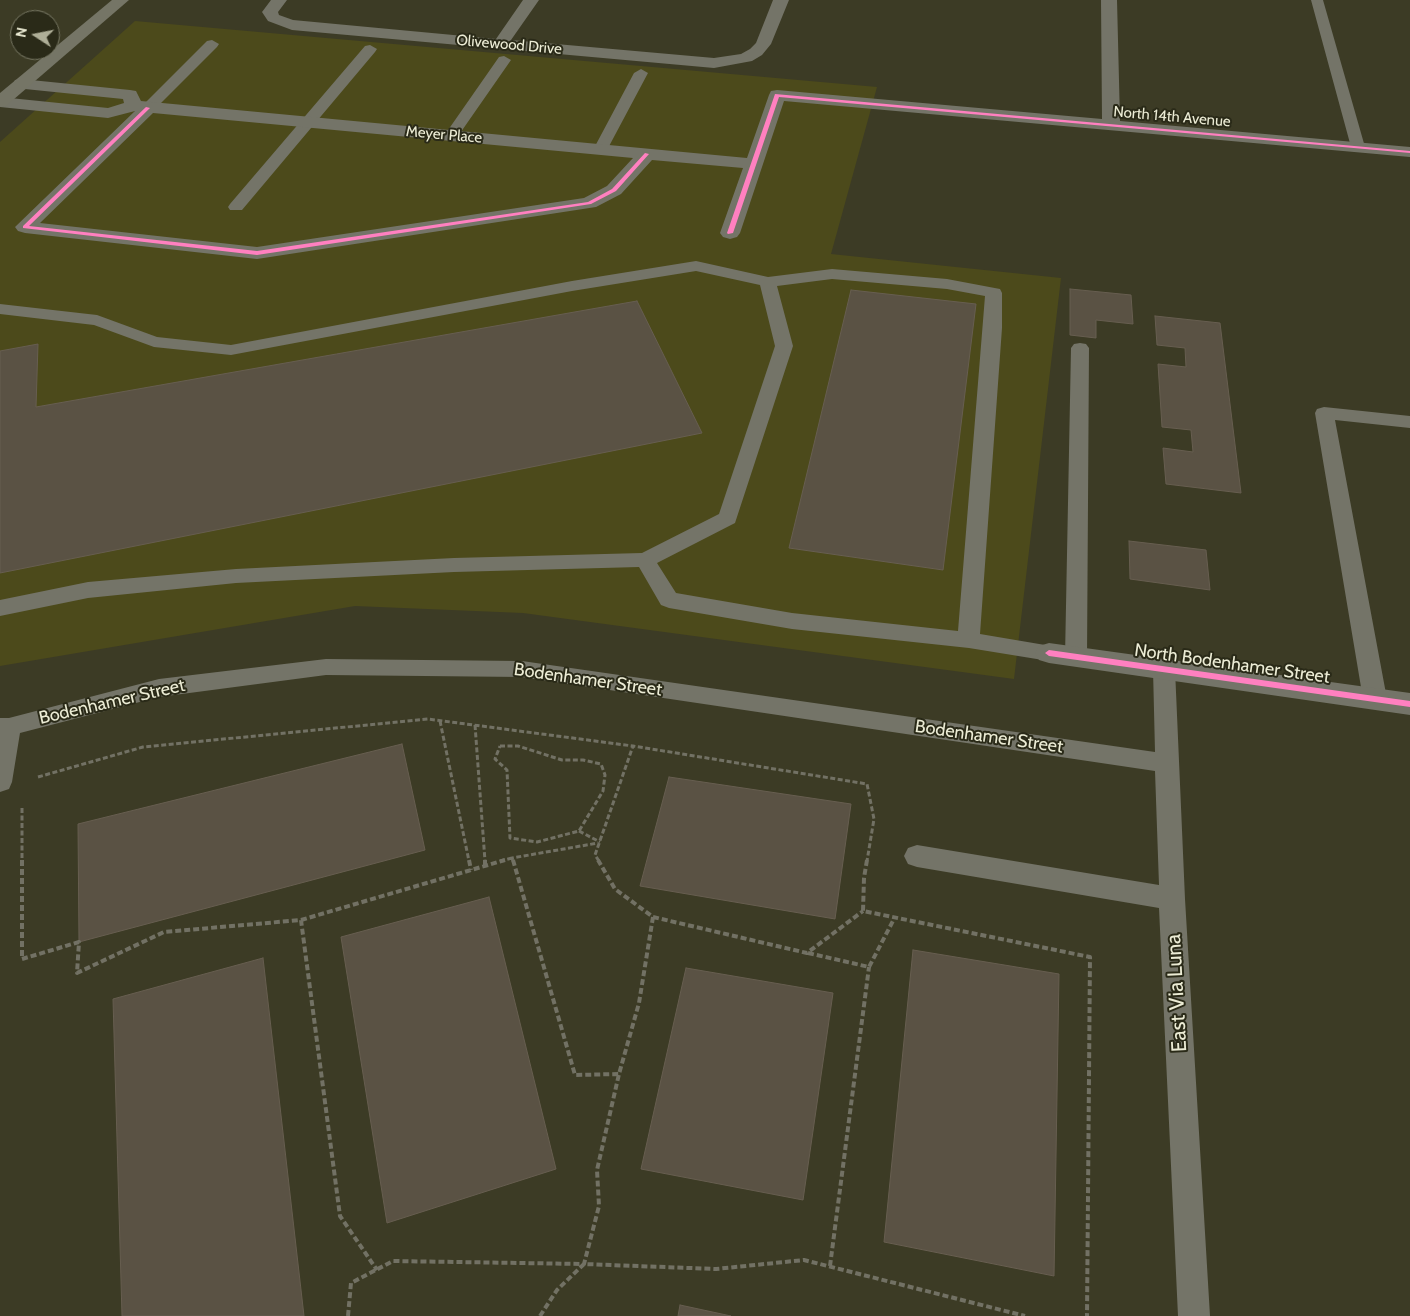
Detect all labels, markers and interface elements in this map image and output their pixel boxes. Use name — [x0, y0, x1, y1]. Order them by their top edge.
north arrow — [10, 10, 60, 60]
text: N — [11, 26, 31, 39]
street label: Olivewood Drive — [456, 31, 562, 59]
street label: North 14th Avenue — [1113, 103, 1231, 131]
street label: Meyer Place — [405, 123, 483, 147]
street label: North Bodenhamer Street — [1133, 640, 1331, 688]
street label: Bodenhamer Street — [513, 659, 663, 701]
street label: Bodenhamer Street — [37, 675, 187, 729]
street label: Bodenhamer Street — [914, 716, 1064, 758]
street label: East Via Luna — [1161, 933, 1193, 1053]

